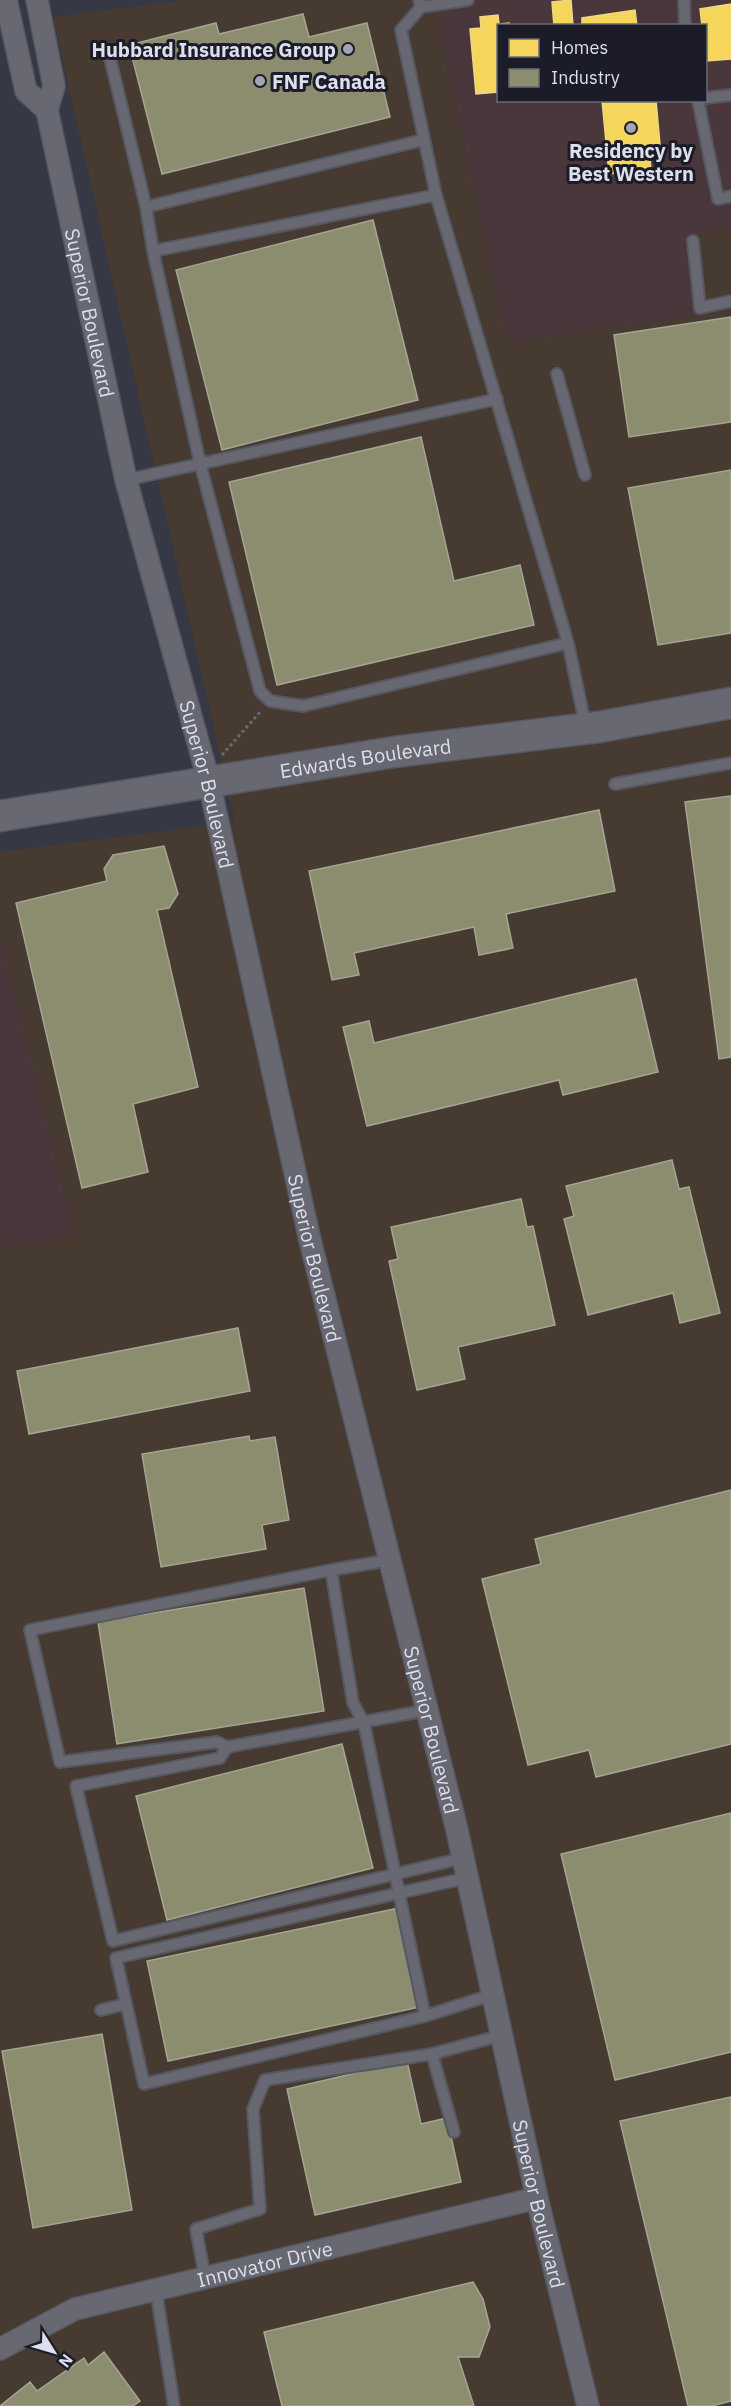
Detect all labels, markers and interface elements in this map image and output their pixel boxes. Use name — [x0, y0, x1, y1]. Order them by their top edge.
legend — [497, 24, 707, 102]
place label: Hubbard Insurance Group — [91, 36, 336, 63]
text: Homes — [551, 36, 608, 59]
marker: Hubbard Insurance Group — [341, 42, 355, 56]
text: Industry — [551, 66, 620, 89]
place label: FNF Canada — [272, 68, 386, 95]
marker: FNF Canada — [253, 74, 267, 88]
marker: Residency by Best Western — [624, 121, 638, 135]
place label: Residency by Best Western — [568, 137, 694, 187]
street label: Superior Boulevard — [59, 226, 121, 400]
street label: Superior Boulevard — [174, 697, 241, 871]
street label: Edwards Boulevard — [277, 732, 453, 784]
street label: Superior Boulevard — [282, 1171, 348, 1345]
street label: Superior Boulevard — [398, 1643, 466, 1817]
street label: Superior Boulevard — [507, 2117, 572, 2291]
street label: Innovator Drive — [194, 2234, 335, 2293]
north arrow — [24, 2322, 84, 2382]
text: N — [55, 2350, 77, 2372]

